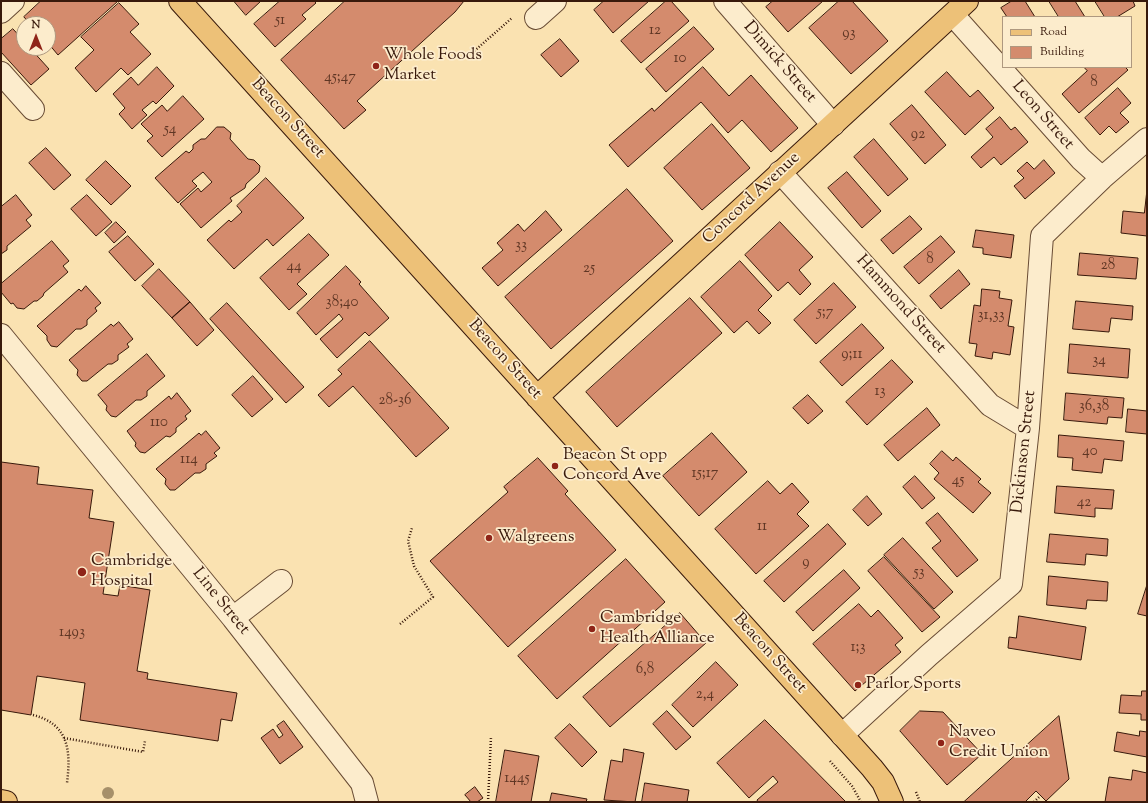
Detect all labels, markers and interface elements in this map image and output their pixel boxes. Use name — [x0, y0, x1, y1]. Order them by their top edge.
house number: 51 — [275, 12, 285, 30]
north arrow — [16, 16, 56, 56]
legend — [1002, 16, 1132, 68]
text: N — [32, 17, 40, 33]
street label: Dimick Street — [738, 18, 820, 108]
house number: 12 — [649, 22, 661, 40]
text: Road — [1040, 23, 1067, 41]
house number: 93 — [842, 25, 856, 43]
text: Building — [1040, 43, 1084, 61]
place label: Whole Foods Market — [384, 46, 482, 86]
house number: 10 — [674, 50, 686, 68]
marker: Whole Foods Market — [371, 61, 381, 71]
house number: 45;47 — [324, 69, 356, 87]
house number: 8 — [1090, 74, 1098, 92]
street label: Beacon Street — [246, 75, 328, 163]
street label: Leon Street — [1006, 77, 1078, 155]
house number: 54 — [164, 121, 176, 139]
house number: 92 — [911, 126, 925, 144]
street label: Concord Avenue — [699, 149, 805, 249]
house number: 33 — [515, 237, 527, 255]
house number: 8 — [926, 251, 934, 269]
street label: Hammond Street — [850, 252, 950, 358]
house number: 28 — [1101, 257, 1115, 275]
house number: 44 — [286, 258, 302, 276]
house number: 25 — [583, 260, 595, 278]
house number: 38;40 — [326, 294, 358, 312]
house number: 5;7 — [817, 304, 833, 322]
house number: 31,33 — [977, 307, 1005, 325]
street label: Beacon Street — [463, 316, 545, 404]
house number: 9;11 — [841, 346, 863, 364]
house number: 34 — [1092, 352, 1106, 370]
house number: 13 — [874, 383, 886, 401]
street label: Dickinson Street — [1008, 390, 1042, 514]
house number: 28-36 — [379, 392, 411, 410]
house number: 36,38 — [1079, 398, 1109, 416]
house number: 110 — [150, 414, 168, 432]
house number: 40 — [1082, 443, 1098, 461]
place label: Beacon St opp Concord Ave — [563, 446, 667, 486]
house number: 114 — [180, 451, 198, 469]
marker: Beacon St opp Concord Ave — [550, 461, 560, 471]
house number: 15;17 — [692, 465, 718, 483]
house number: 45 — [952, 472, 964, 490]
house number: 42 — [1077, 494, 1091, 512]
house number: 11 — [757, 518, 767, 536]
place label: Walgreens — [497, 528, 575, 548]
marker: Walgreens — [484, 533, 494, 543]
place label: Cambridge Hospital — [91, 552, 172, 592]
house number: 9 — [802, 554, 810, 572]
street label: Line Street — [187, 564, 253, 640]
house number: 53 — [913, 564, 925, 582]
marker: Cambridge Hospital — [76, 566, 88, 578]
place label: Cambridge Health Alliance — [600, 609, 715, 649]
street label: Beacon Street — [728, 610, 810, 698]
house number: 1493 — [59, 624, 85, 642]
marker: Cambridge Health Alliance — [587, 624, 597, 634]
house number: 1;3 — [850, 639, 866, 657]
house number: 6,8 — [636, 661, 654, 679]
place label: Parlor Sports — [866, 675, 961, 695]
marker: Parlor Sports — [853, 680, 863, 690]
house number: 2,4 — [696, 686, 714, 704]
place label: Naveo Credit Union — [949, 723, 1049, 763]
marker: Naveo Credit Union — [936, 738, 946, 748]
house number: 1445 — [504, 770, 530, 788]

